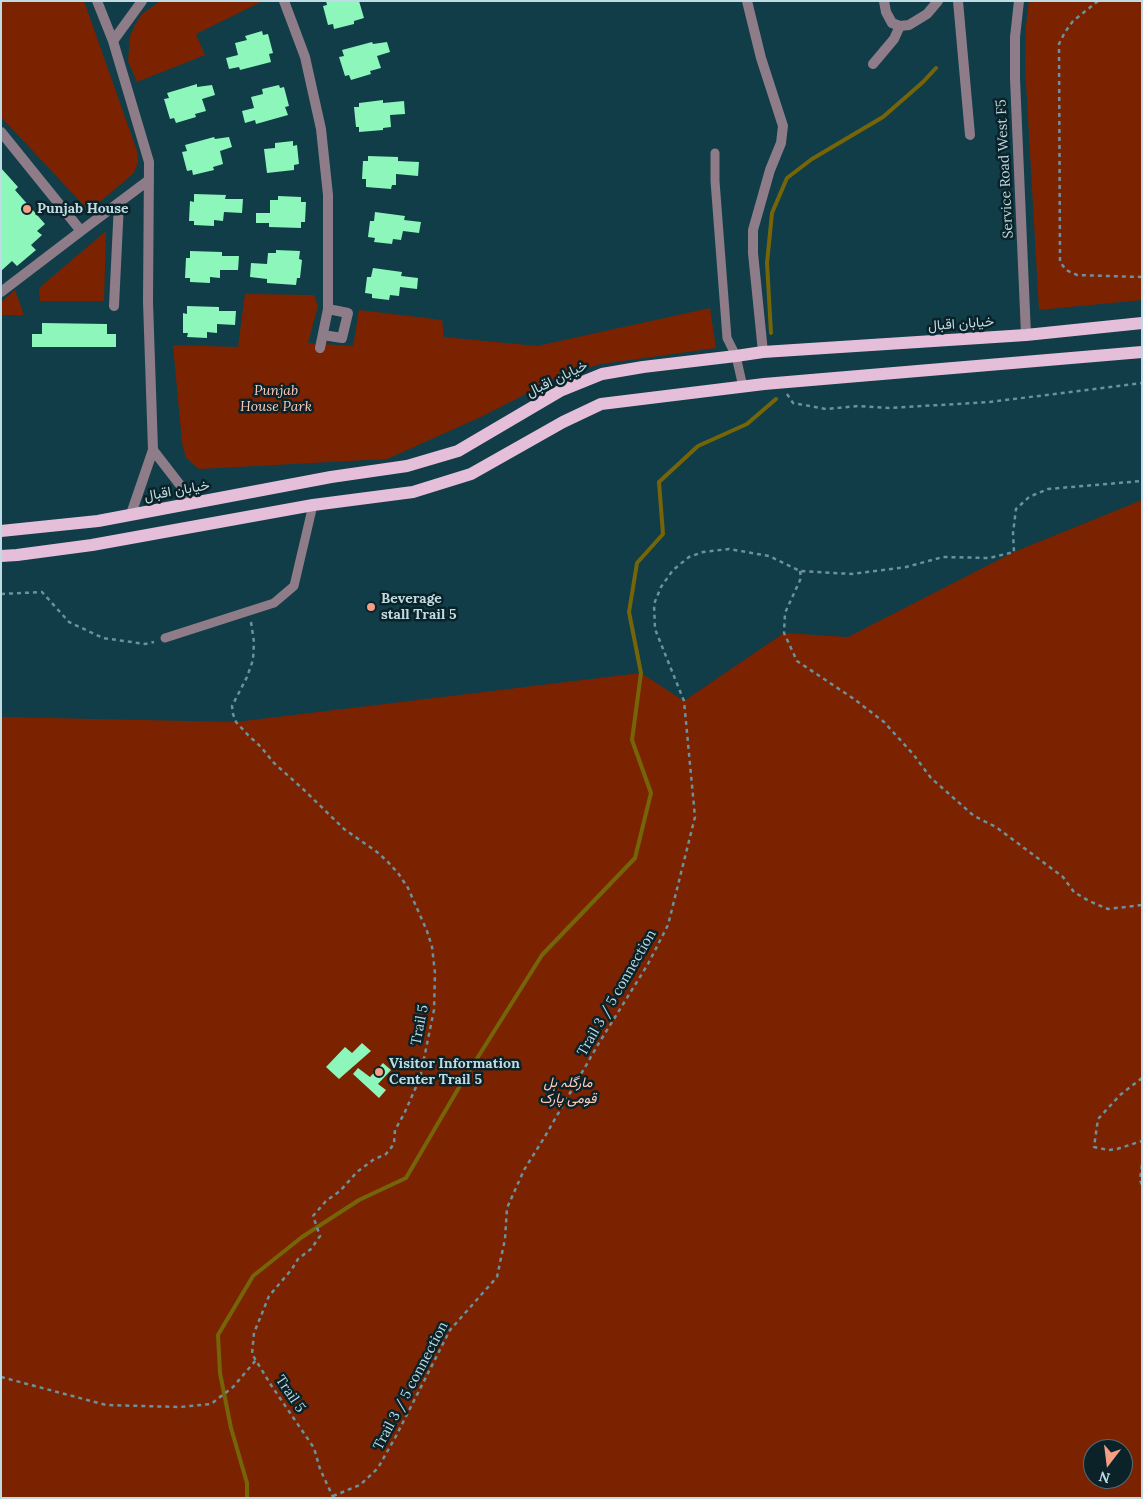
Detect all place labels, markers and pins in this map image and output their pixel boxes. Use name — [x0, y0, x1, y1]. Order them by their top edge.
place label: Punjab House — [37, 201, 129, 217]
marker: Punjab House — [21, 203, 33, 215]
place label: Beverage stall Trail 5 — [381, 591, 457, 624]
marker: Beverage stall Trail 5 — [365, 601, 377, 613]
place label: Visitor Information Center Trail 5 — [389, 1056, 520, 1088]
marker: Visitor Information Center Trail 5 — [373, 1066, 385, 1078]

